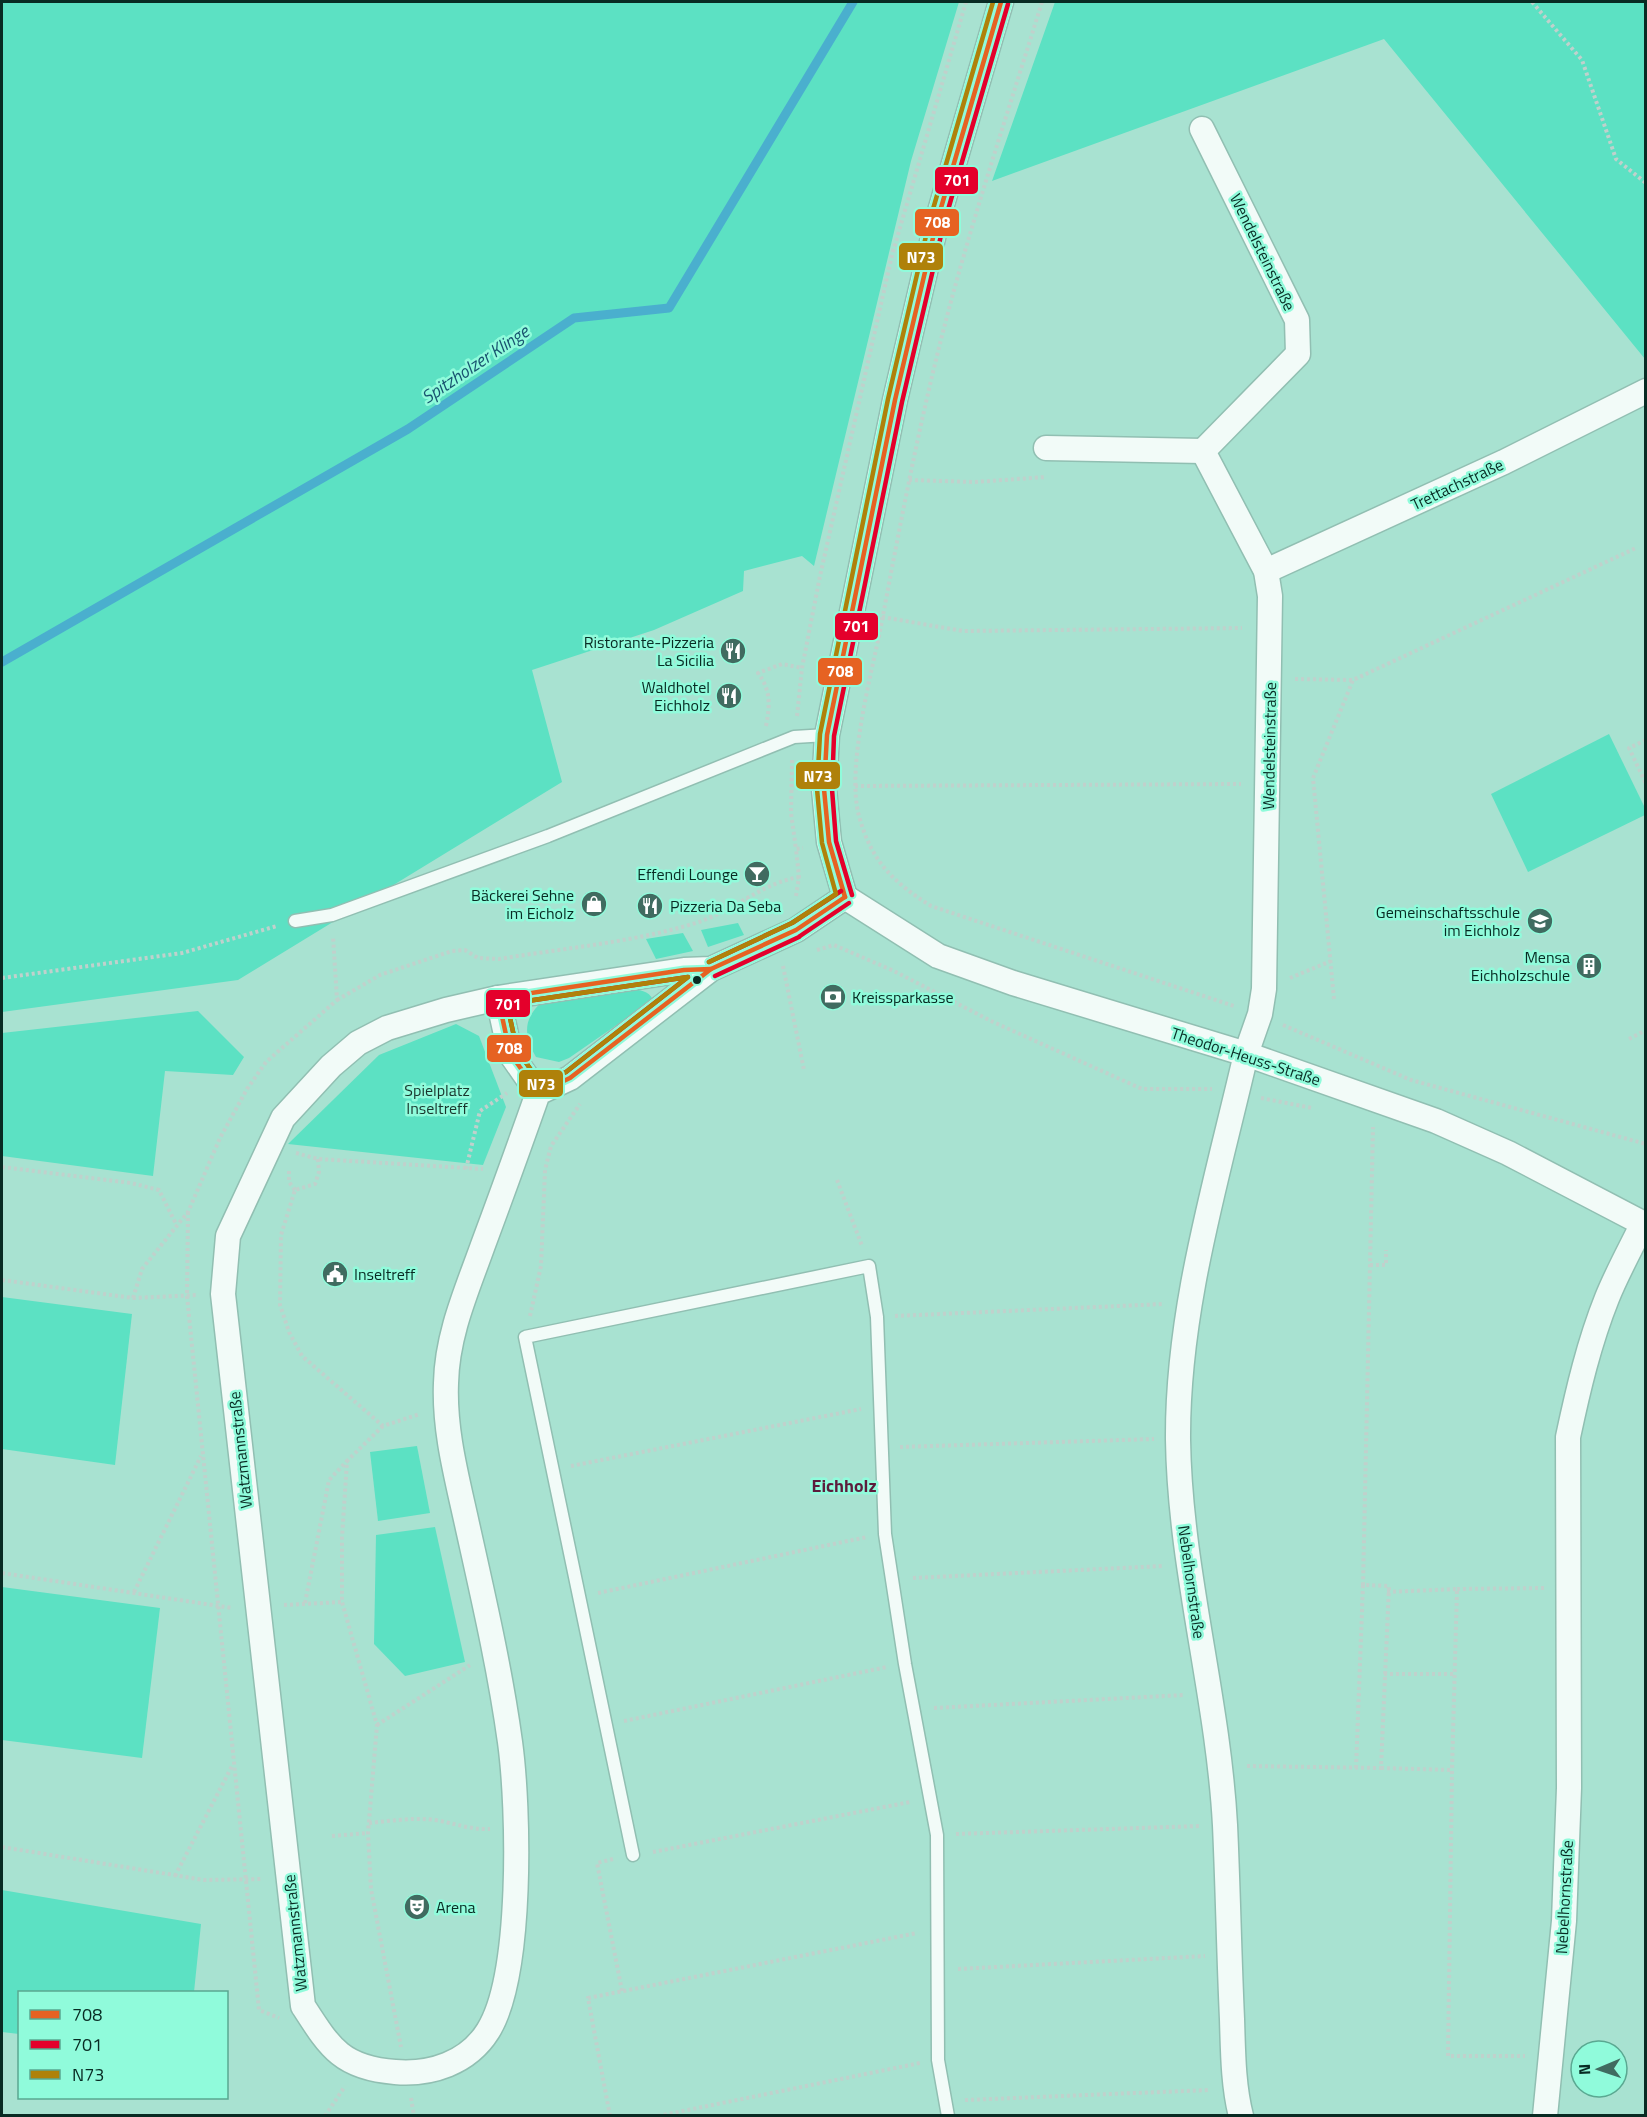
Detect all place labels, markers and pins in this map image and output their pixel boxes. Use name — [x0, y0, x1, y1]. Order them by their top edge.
place label: Ristorante-Pizzeria La Sicilia — [584, 630, 714, 672]
restaurant icon: Ristorante-Pizzeria La Sicilia — [718, 636, 748, 666]
place label: Waldhotel Eichholz — [642, 675, 710, 717]
restaurant icon: Waldhotel Eichholz — [714, 681, 744, 711]
bar icon: Effendi Lounge — [742, 859, 772, 889]
place label: Effendi Lounge — [637, 862, 738, 886]
place label: Bäckerei Sehne im Eicholz — [471, 883, 574, 925]
shop icon: Bäckerei Sehne im Eicholz — [579, 889, 609, 919]
restaurant icon: Pizzeria Da Seba — [635, 891, 665, 921]
place label: Pizzeria Da Seba — [670, 894, 781, 918]
place label: Gemeinschaftsschule im Eichholz — [1376, 900, 1520, 942]
school or university icon: Gemeinschaftsschule im Eichholz — [1525, 906, 1555, 936]
place label: Mensa Eichholzschule — [1471, 945, 1570, 987]
building icon: Mensa Eichholzschule — [1574, 951, 1604, 981]
unlabelled marker — [691, 974, 703, 986]
bank icon: Kreissparkasse — [818, 982, 848, 1012]
place label: Kreissparkasse — [852, 985, 953, 1009]
public building icon: Inseltreff — [320, 1259, 350, 1289]
place label: Inseltreff — [354, 1262, 416, 1286]
theatre icon: Arena — [402, 1892, 432, 1922]
place label: Arena — [436, 1895, 476, 1919]

